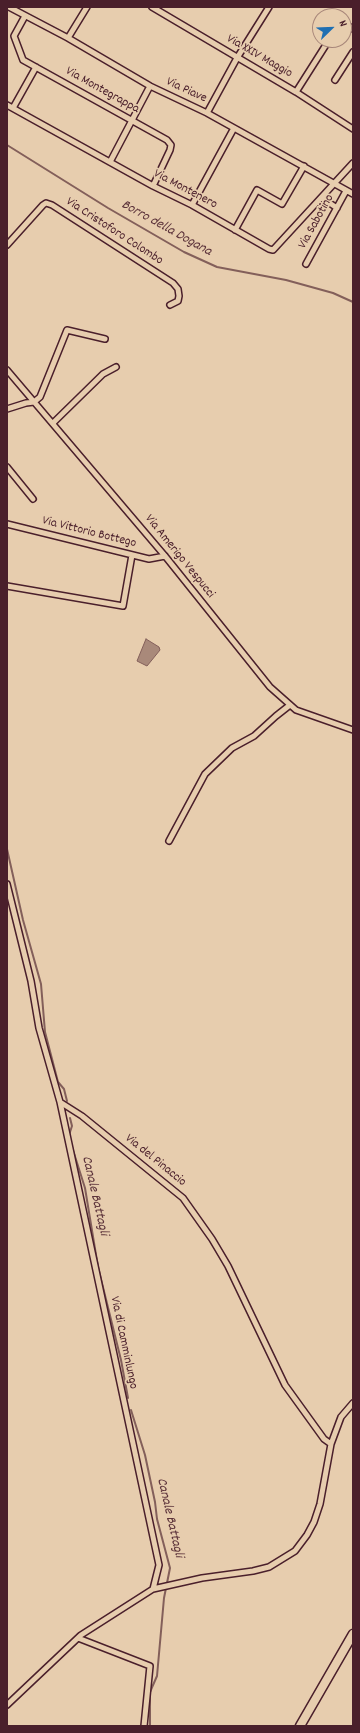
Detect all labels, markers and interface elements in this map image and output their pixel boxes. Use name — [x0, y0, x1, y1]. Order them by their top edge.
north arrow — [312, 8, 352, 48]
text: N — [334, 18, 351, 29]
street label: Via XXIV Maggio — [223, 32, 295, 82]
street label: Via Montegrappa — [62, 64, 142, 118]
street label: Via Piave — [163, 75, 209, 107]
street label: Via Montenero — [150, 167, 220, 213]
street label: Via Sabotino — [296, 192, 338, 252]
street label: Via Cristoforo Colombo — [62, 195, 166, 269]
water label: Borro della Dogana — [118, 197, 214, 261]
street label: Via Amerigo Vespucci — [141, 512, 217, 602]
street label: Via Vittorio Bottego — [40, 514, 138, 552]
street label: Via del Pinaccio — [121, 1131, 189, 1191]
water label: Canale Battagli — [77, 1154, 111, 1238]
street label: Via di Camminlungo — [106, 1295, 140, 1391]
water label: Canale Battagli — [152, 1476, 186, 1560]

